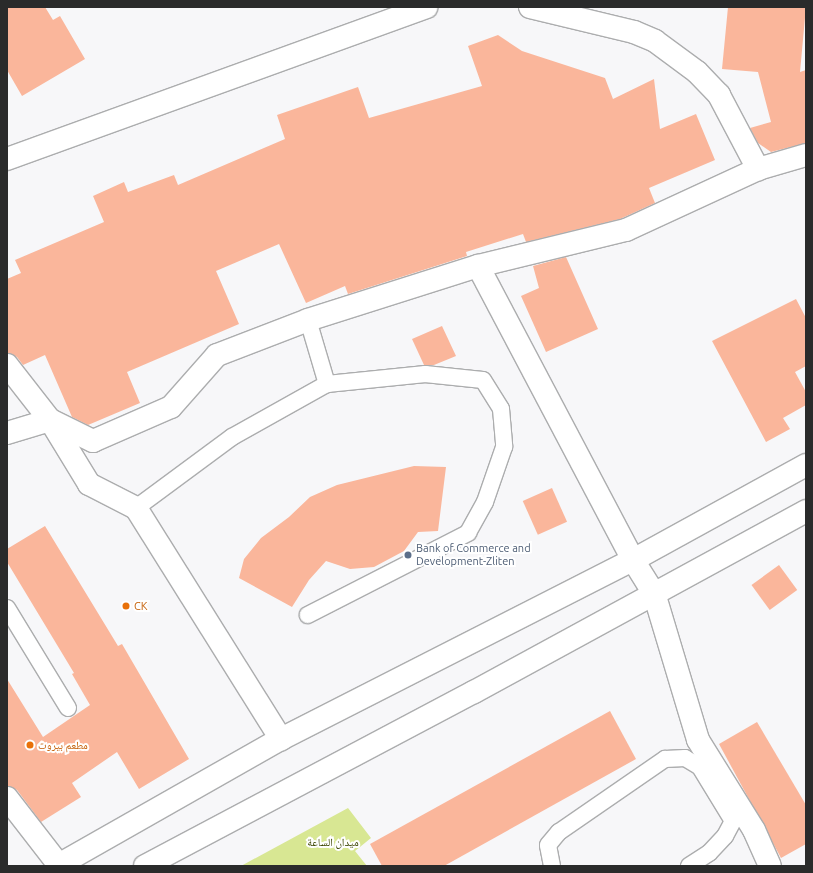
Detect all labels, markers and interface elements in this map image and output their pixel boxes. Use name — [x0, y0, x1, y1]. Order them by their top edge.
place label: Bank of Commerce and Development-Zliten — [416, 542, 531, 568]
marker: Bank of Commerce and Development-Zliten — [403, 550, 413, 560]
place label: CK — [134, 599, 147, 613]
marker: CK — [121, 601, 131, 611]
place label: مطعم بيروت — [38, 738, 88, 752]
marker: مطعم بيروت — [25, 740, 35, 750]
park label: ميدان الساعة — [307, 835, 359, 849]

